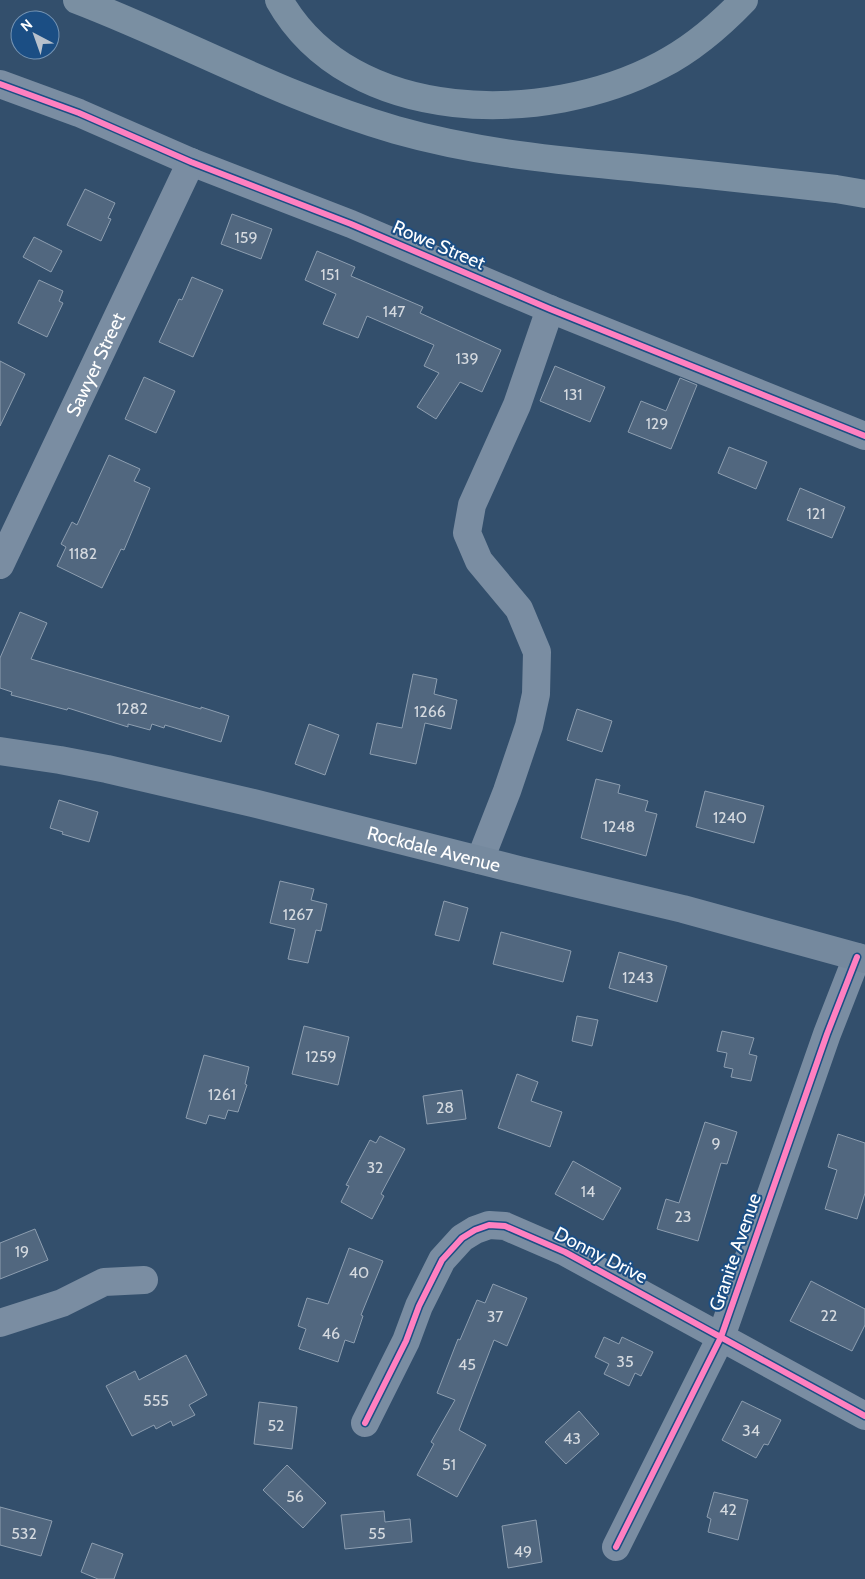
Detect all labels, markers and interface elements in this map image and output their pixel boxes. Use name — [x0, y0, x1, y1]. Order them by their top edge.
north arrow — [10, 10, 60, 60]
text: N — [17, 15, 36, 35]
street label: Rowe Street — [389, 215, 489, 275]
house number: 159 — [235, 228, 257, 247]
house number: 151 — [320, 265, 340, 284]
house number: 147 — [383, 302, 405, 321]
street label: Sawyer Street — [61, 308, 130, 420]
house number: 139 — [456, 349, 478, 368]
house number: 131 — [563, 385, 583, 404]
house number: 129 — [646, 414, 668, 433]
house number: 121 — [807, 504, 825, 523]
house number: 1182 — [69, 544, 97, 563]
house number: 1282 — [116, 699, 148, 718]
house number: 1266 — [414, 702, 446, 721]
house number: 1240 — [713, 808, 747, 827]
house number: 1248 — [603, 817, 635, 836]
street label: Rockdale Avenue — [365, 821, 503, 876]
house number: 1267 — [283, 905, 313, 924]
house number: 1243 — [622, 968, 654, 987]
house number: 1259 — [305, 1047, 337, 1066]
house number: 1261 — [208, 1085, 236, 1104]
house number: 28 — [436, 1098, 454, 1117]
house number: 9 — [711, 1134, 721, 1153]
house number: 32 — [366, 1158, 384, 1177]
house number: 14 — [581, 1182, 595, 1201]
street label: Granite Avenue — [704, 1190, 766, 1314]
house number: 23 — [674, 1207, 692, 1226]
street label: Donny Drive — [551, 1222, 652, 1288]
house number: 19 — [15, 1242, 29, 1261]
house number: 40 — [349, 1263, 369, 1282]
house number: 22 — [821, 1306, 837, 1325]
house number: 37 — [487, 1307, 503, 1326]
house number: 46 — [322, 1324, 340, 1343]
house number: 35 — [616, 1352, 634, 1371]
house number: 45 — [458, 1355, 476, 1374]
house number: 555 — [143, 1391, 169, 1410]
house number: 52 — [267, 1416, 285, 1435]
house number: 34 — [742, 1421, 760, 1440]
house number: 43 — [563, 1429, 581, 1448]
house number: 51 — [442, 1455, 456, 1474]
house number: 56 — [286, 1487, 304, 1506]
house number: 42 — [719, 1500, 737, 1519]
house number: 532 — [11, 1524, 37, 1543]
house number: 55 — [368, 1524, 386, 1543]
house number: 49 — [514, 1542, 532, 1561]

